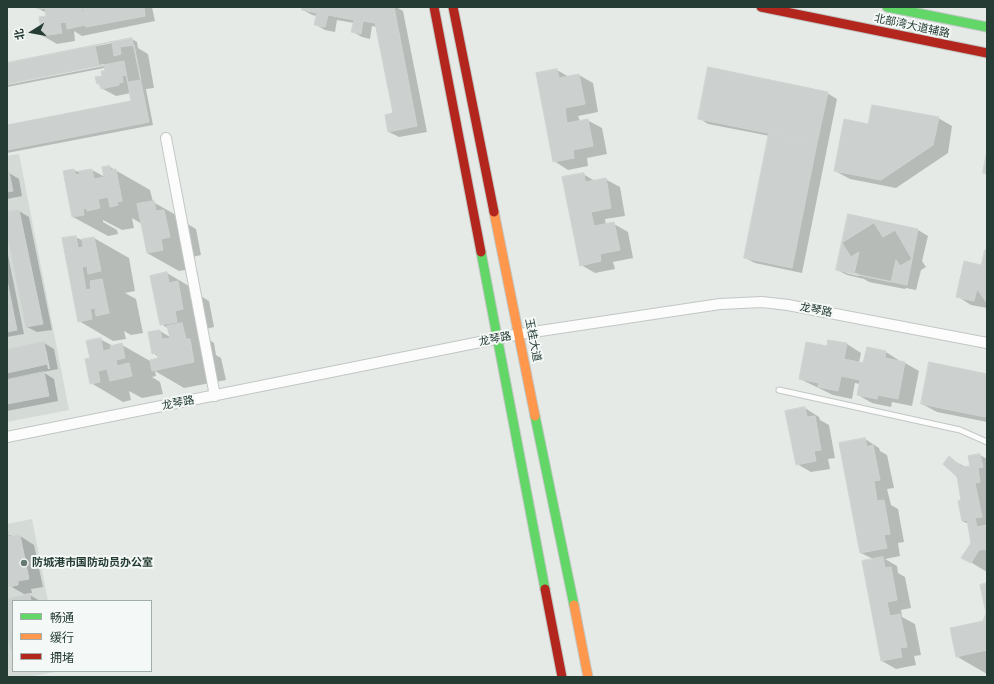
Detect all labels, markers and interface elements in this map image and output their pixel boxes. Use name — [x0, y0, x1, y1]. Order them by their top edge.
north arrow — [12, 12, 52, 52]
street label: 北部湾大道辅路 — [873, 12, 951, 40]
text: 北 — [12, 28, 27, 41]
street label: 龙琴路 — [799, 300, 833, 320]
street label: 玉桂大道 — [522, 317, 544, 363]
street label: 龙琴路 — [478, 329, 512, 349]
street label: 龙琴路 — [161, 393, 195, 413]
place label: 防城港市国防动员办公室 — [32, 556, 153, 570]
marker: 防城港市国防动员办公室 — [19, 558, 29, 568]
legend — [12, 600, 152, 672]
text: 畅通 — [50, 611, 74, 625]
text: 缓行 — [50, 631, 74, 645]
text: 拥堵 — [50, 651, 74, 665]

